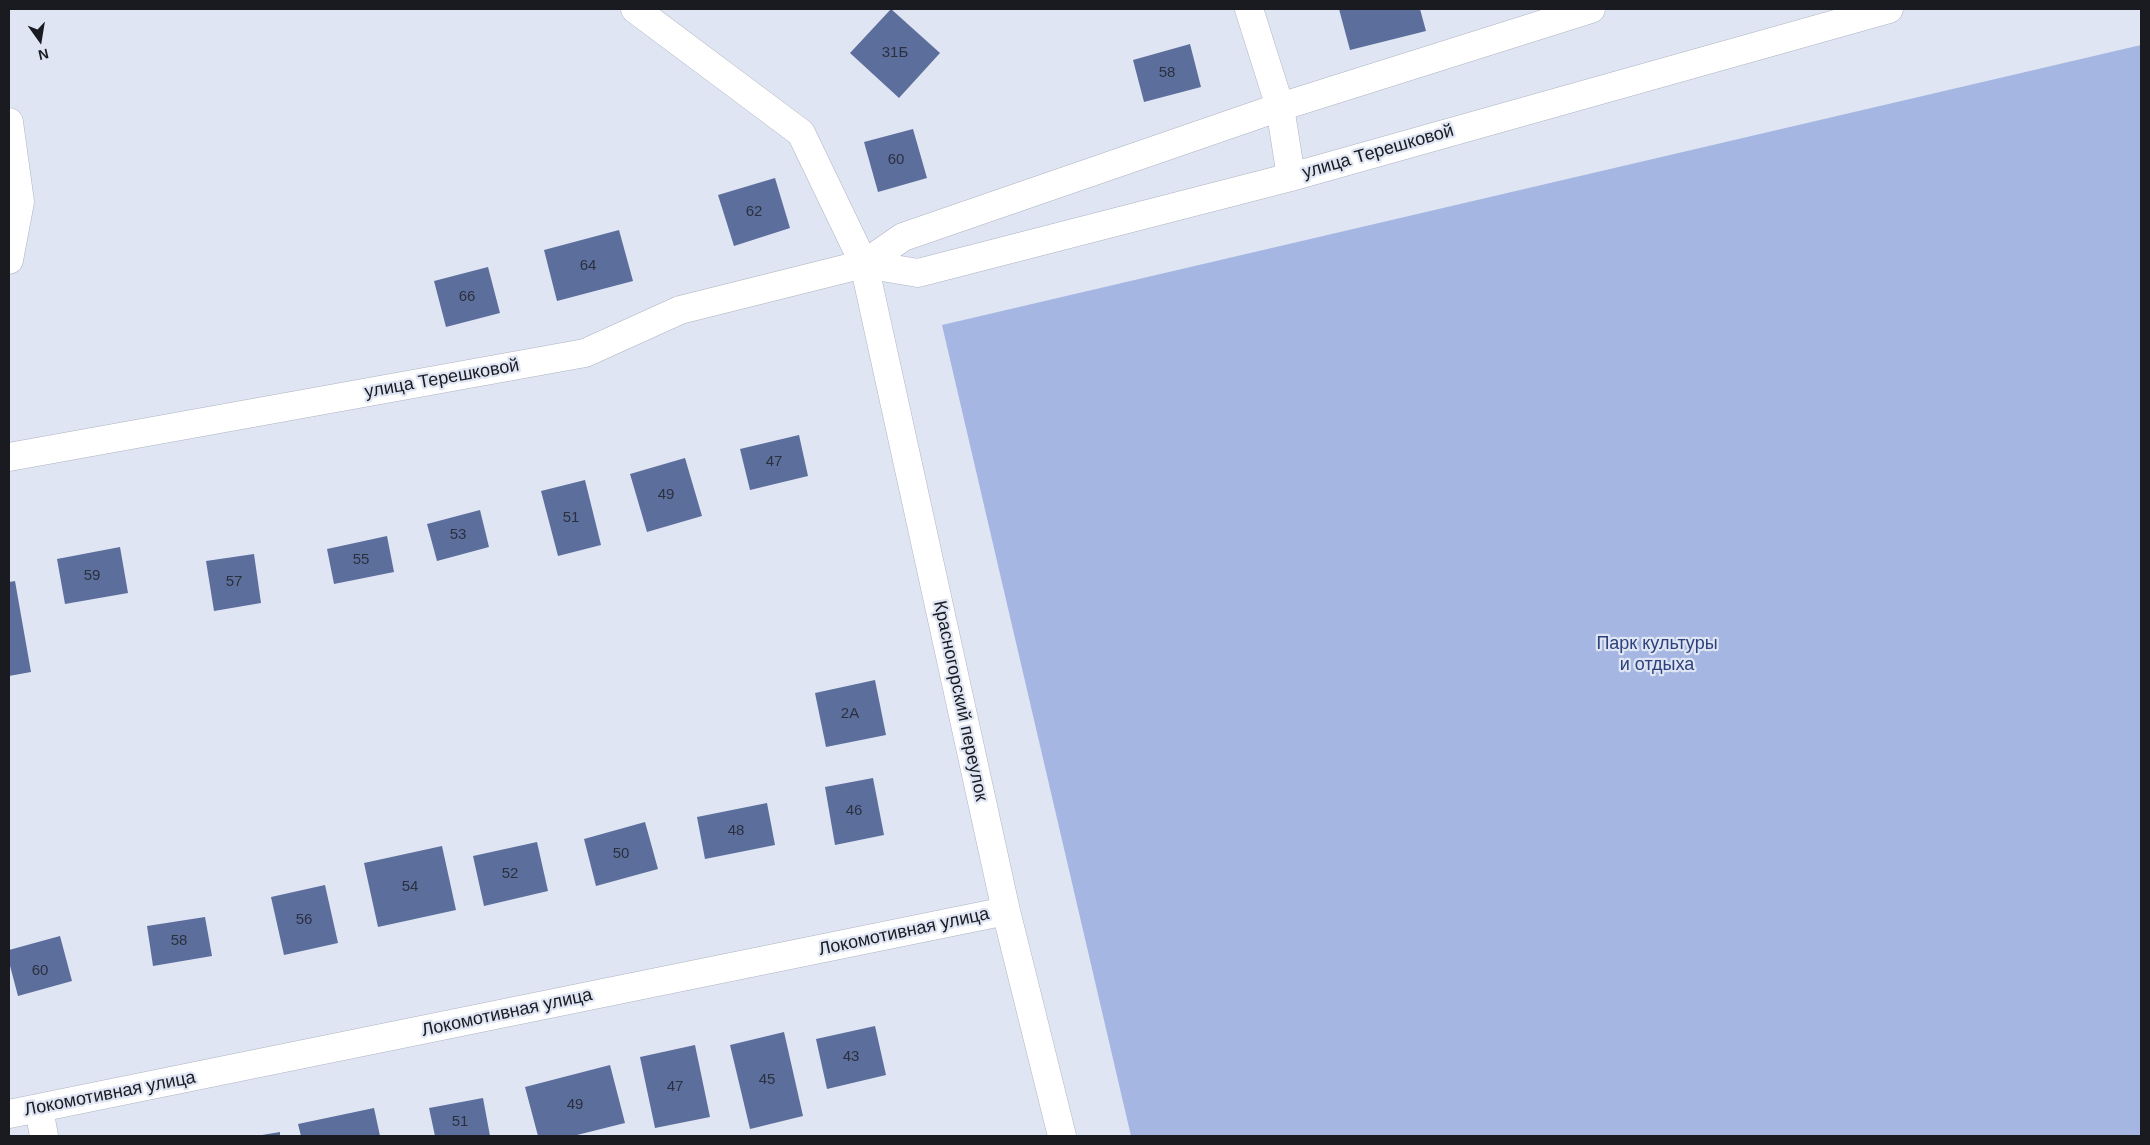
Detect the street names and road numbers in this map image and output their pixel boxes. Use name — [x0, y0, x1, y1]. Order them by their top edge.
street label: улица Терешковой — [1300, 120, 1456, 184]
street label: улица Терешковой — [363, 355, 521, 403]
street label: Красногорский переулок — [928, 599, 992, 803]
street label: Локомотивная улица — [817, 903, 991, 961]
street label: Локомотивная улица — [420, 984, 594, 1042]
street label: Локомотивная улица — [23, 1067, 197, 1121]

